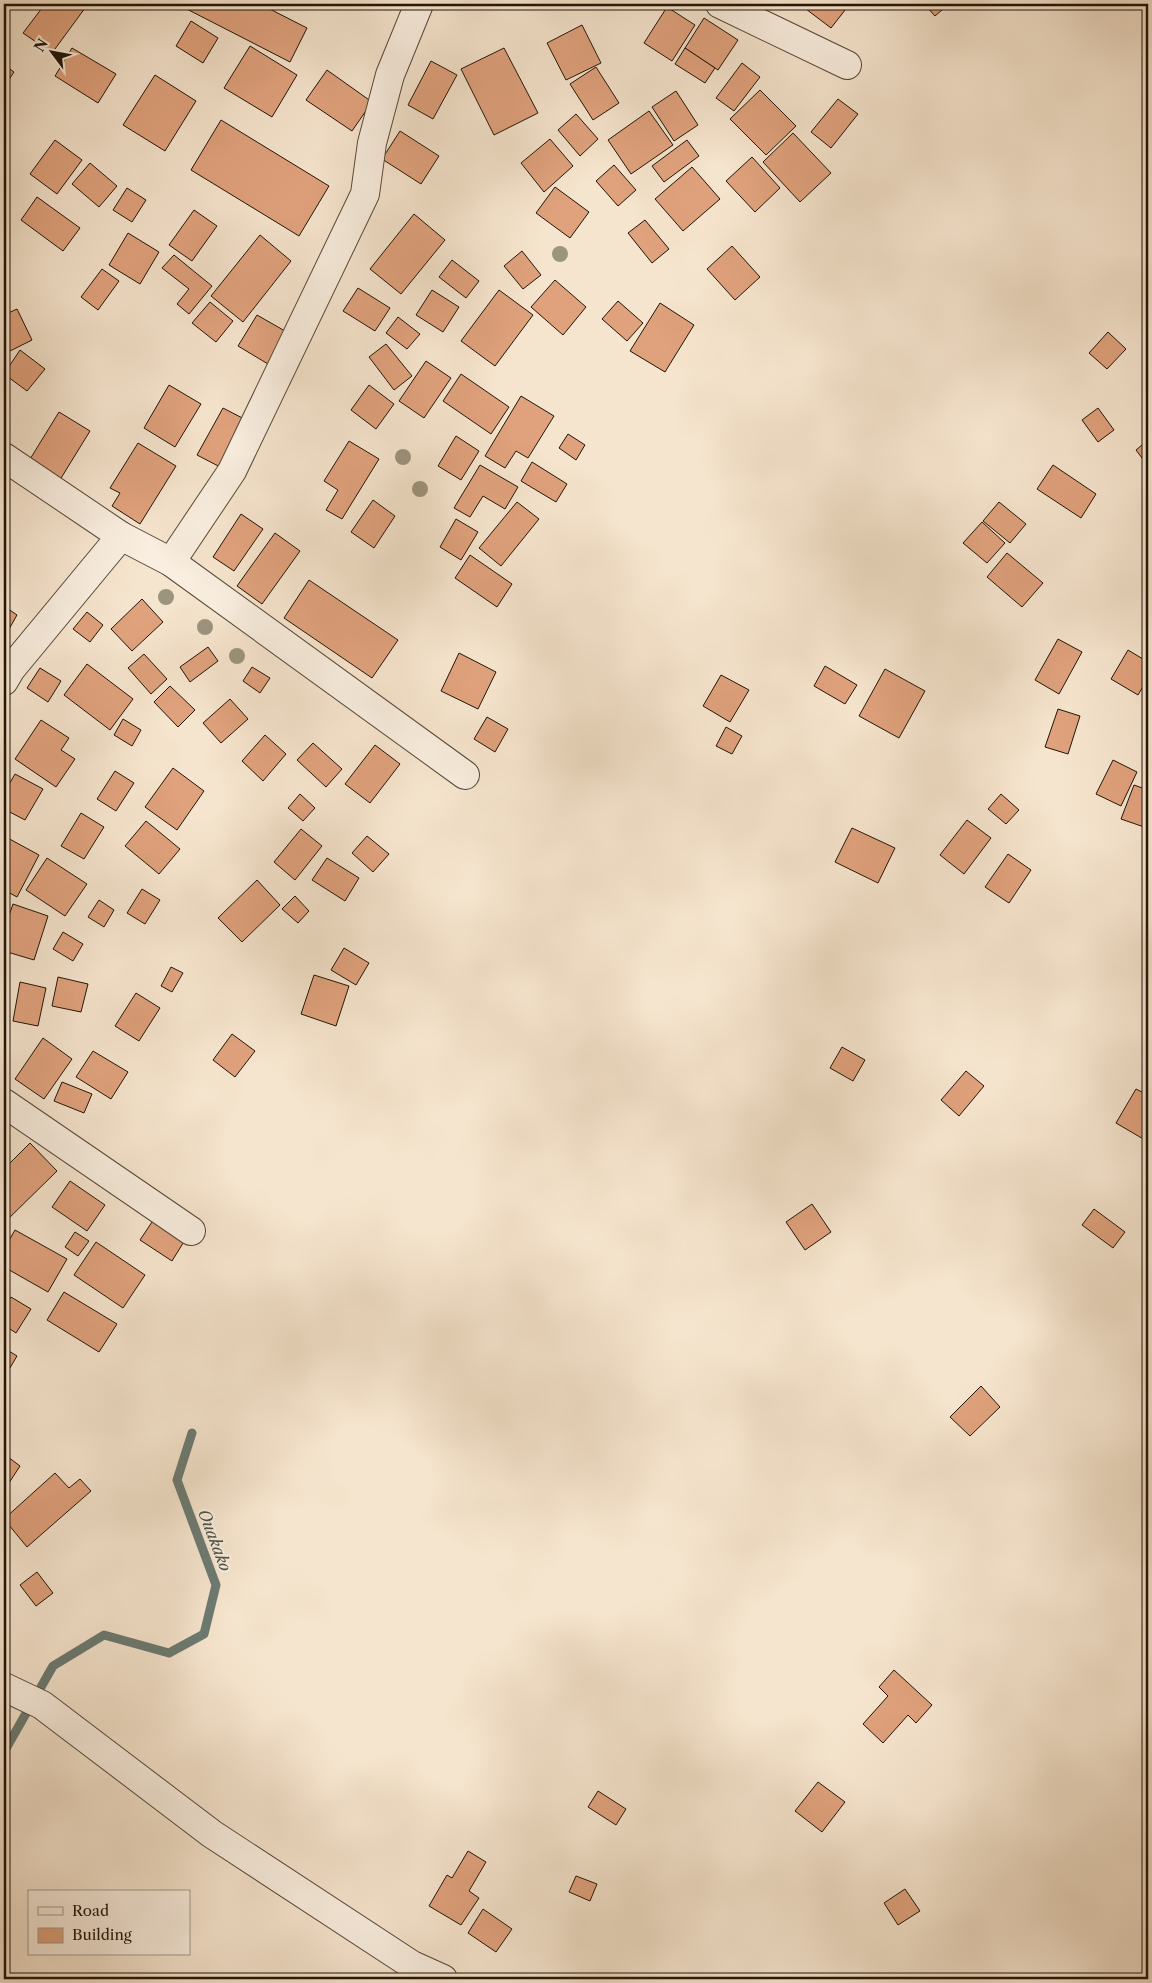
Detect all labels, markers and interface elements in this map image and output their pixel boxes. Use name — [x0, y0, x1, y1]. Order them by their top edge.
north arrow — [28, 28, 78, 78]
text: N — [30, 35, 52, 55]
water label: Ouakako — [194, 1506, 236, 1574]
legend — [28, 1890, 190, 1956]
text: Road — [72, 1901, 109, 1920]
text: Building — [72, 1925, 132, 1944]

